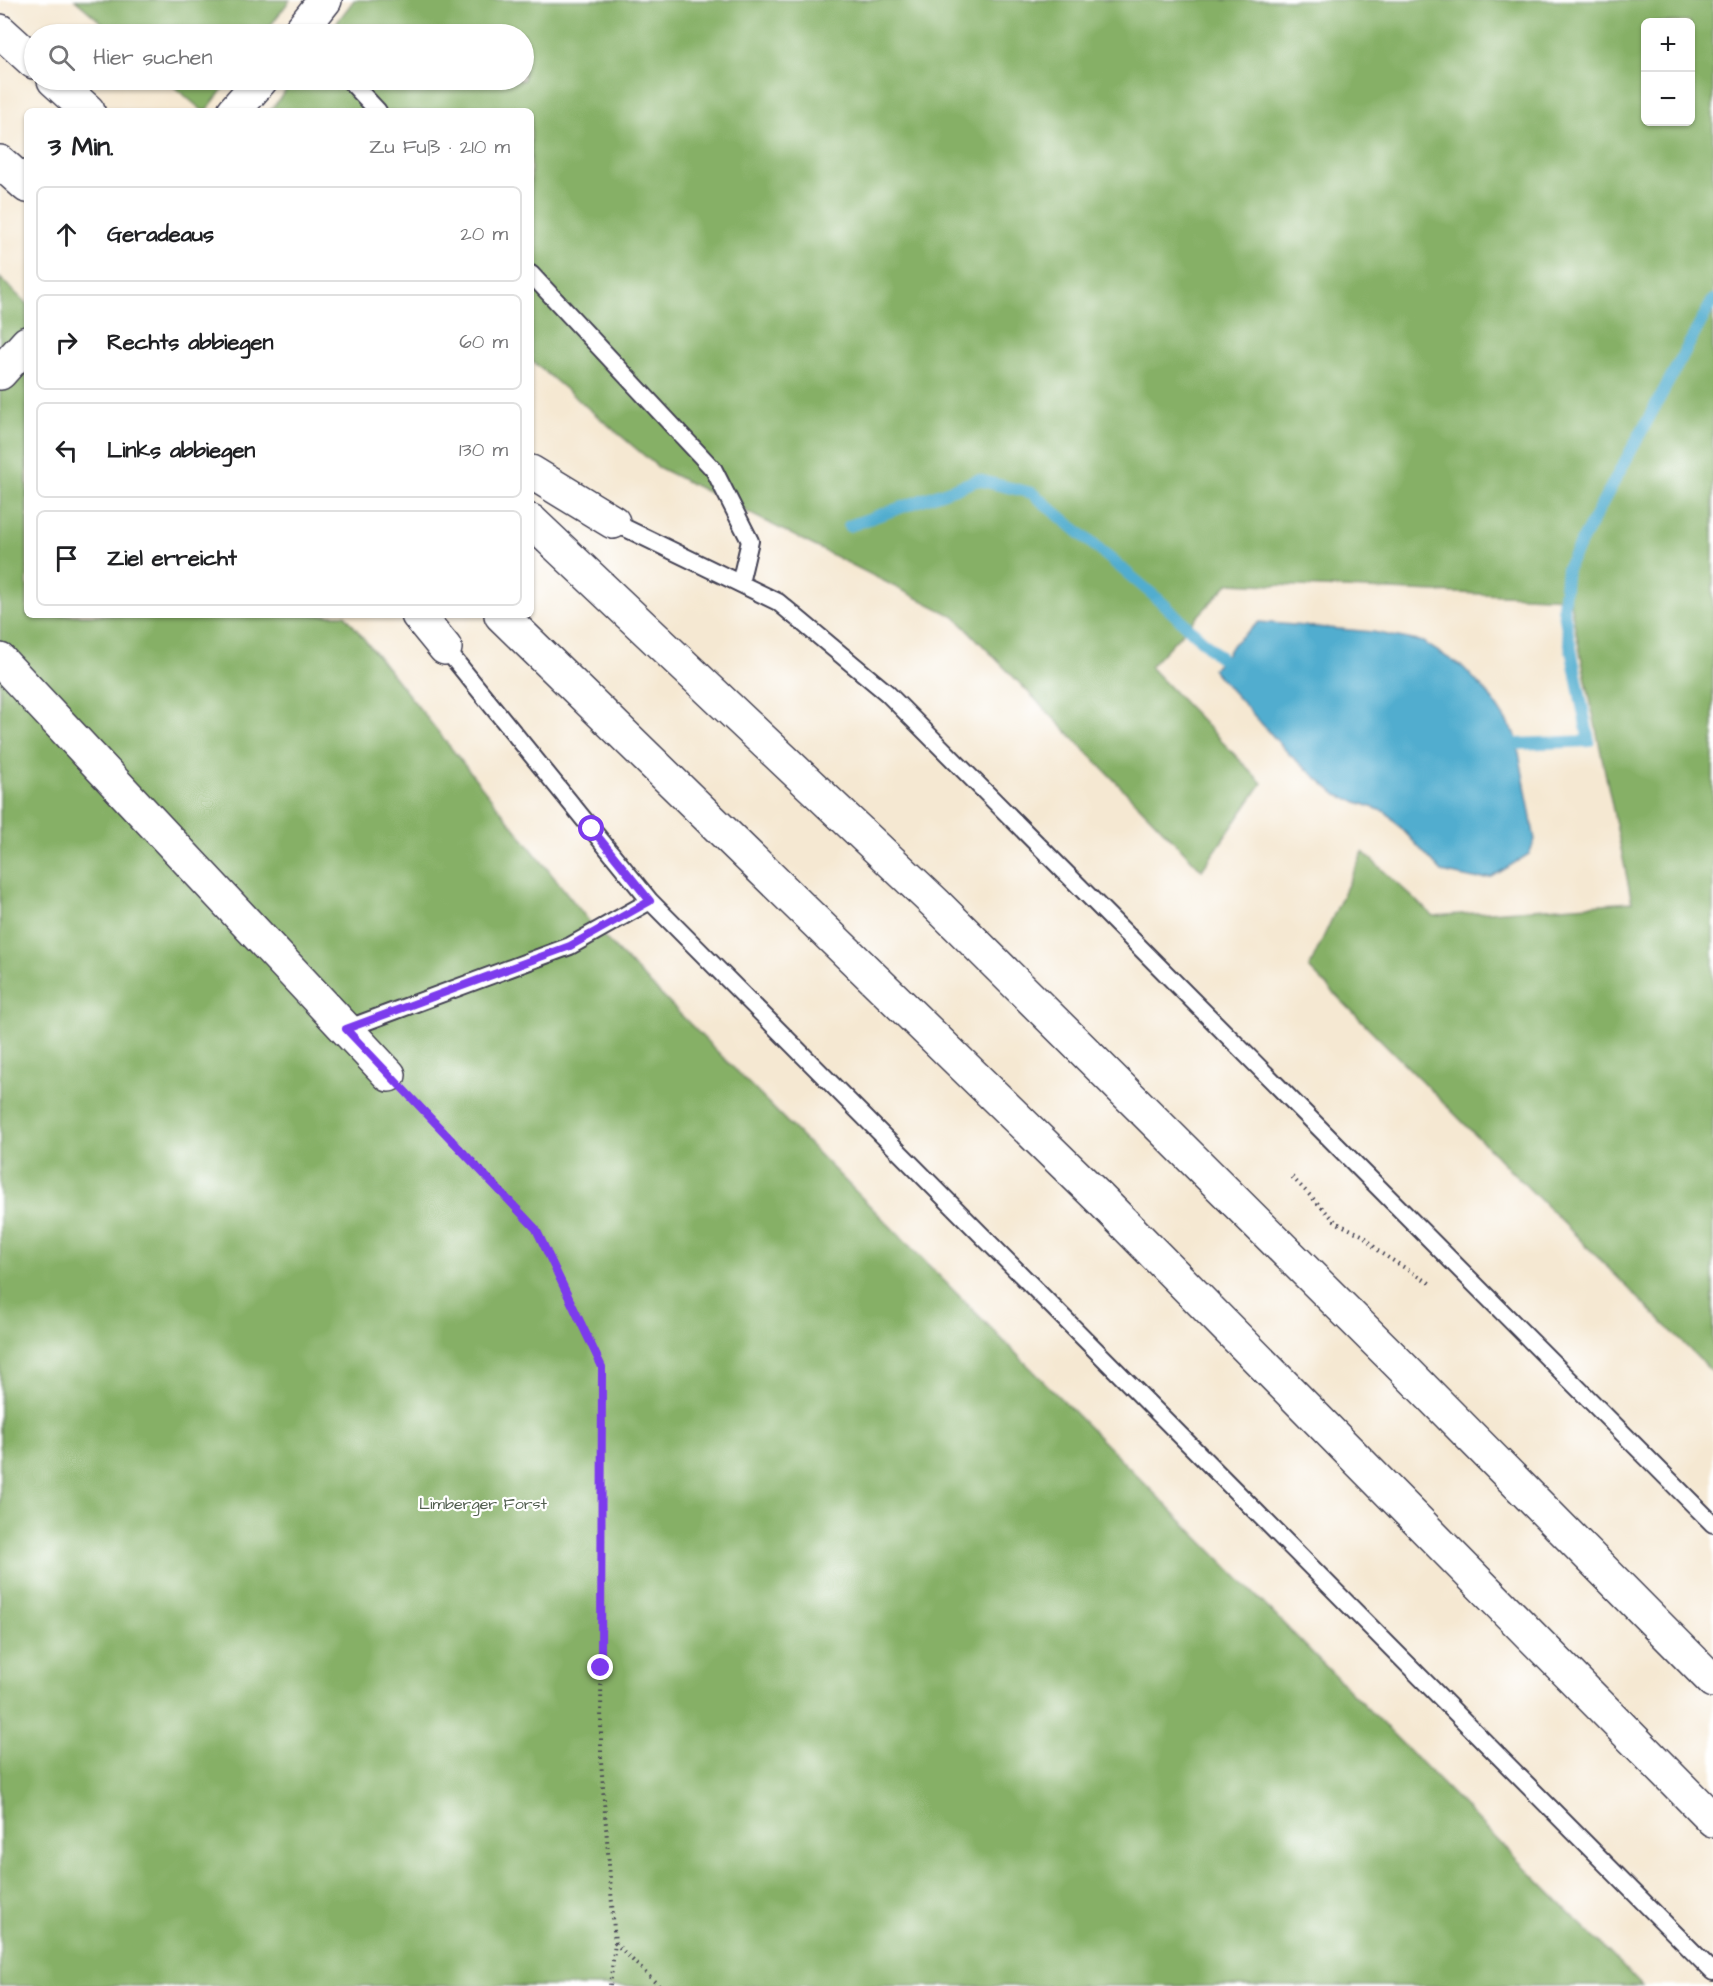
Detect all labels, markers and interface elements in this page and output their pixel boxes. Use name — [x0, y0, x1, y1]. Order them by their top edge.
map controls — [1641, 18, 1695, 126]
button: + — [1641, 18, 1695, 72]
search box — [24, 24, 534, 90]
icon: search — [45, 41, 78, 74]
text: Hier suchen — [93, 42, 212, 73]
button: − — [1641, 72, 1695, 126]
text: 3 Min. — [48, 129, 114, 165]
text: Zu Fuß · 210 m — [369, 133, 510, 161]
icon: ahead — [50, 218, 83, 251]
text: Geradeaus — [107, 219, 214, 250]
text: 20 m — [460, 220, 508, 248]
icon: right — [50, 326, 83, 359]
text: Rechts abbiegen — [107, 327, 274, 358]
text: 60 m — [459, 328, 508, 356]
icon: left — [50, 434, 83, 467]
text: Links abbiegen — [107, 435, 255, 466]
text: 130 m — [459, 436, 508, 464]
icon: arrive — [50, 542, 83, 575]
text: Ziel erreicht — [107, 543, 237, 574]
route start — [578, 815, 604, 841]
park label: Limberger Forst — [419, 1493, 548, 1516]
route end — [587, 1654, 613, 1680]

